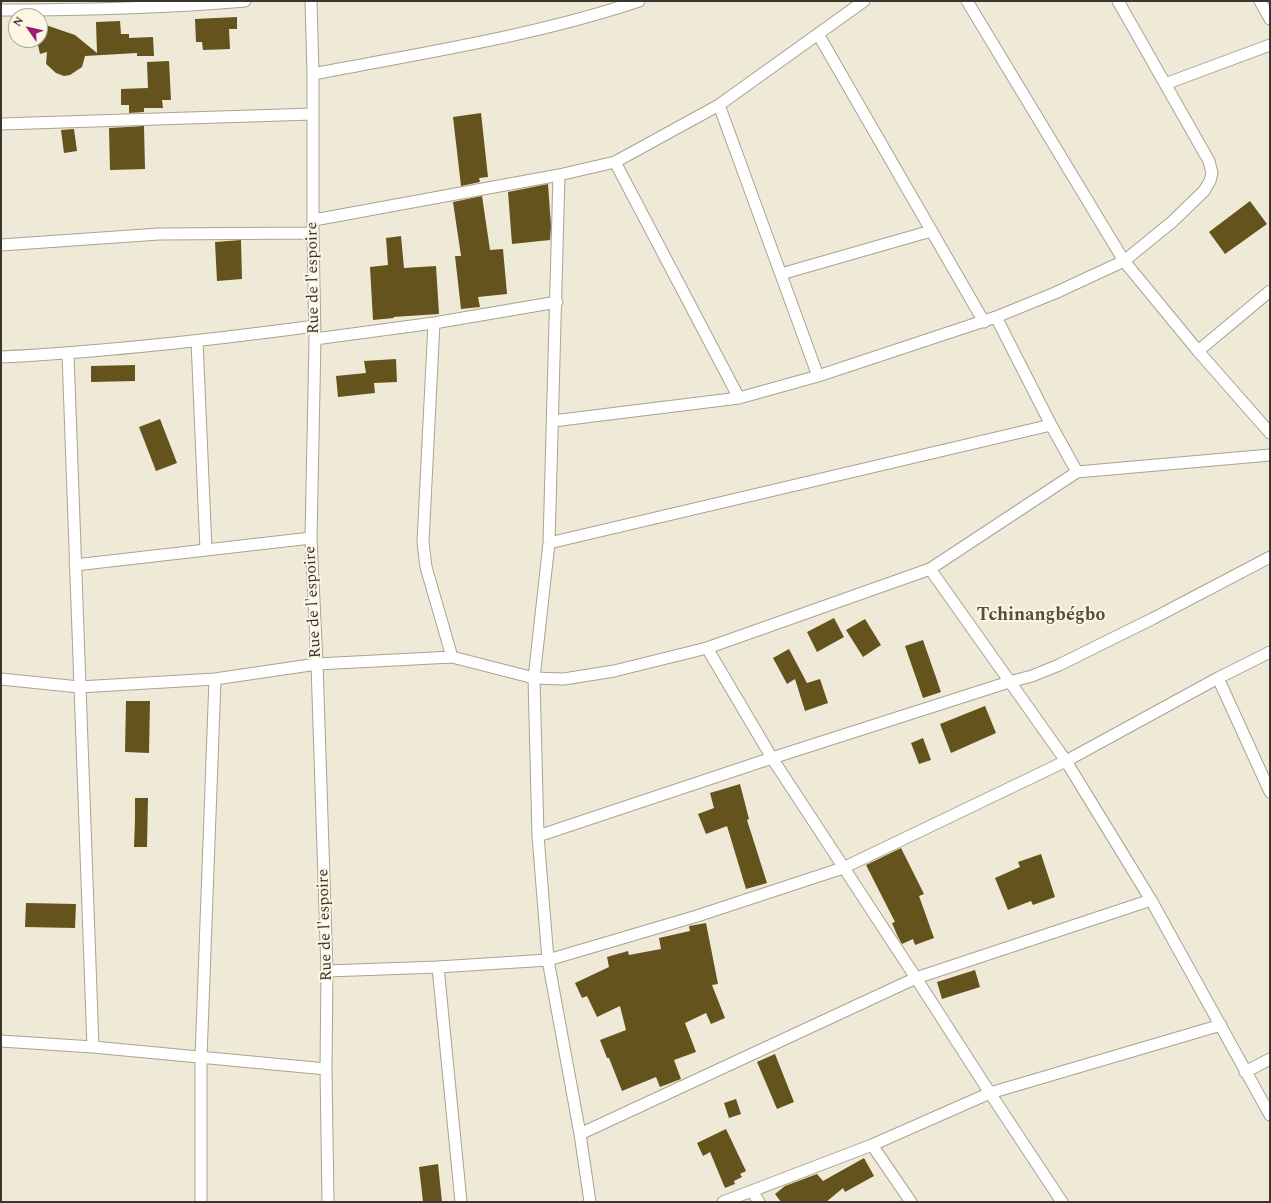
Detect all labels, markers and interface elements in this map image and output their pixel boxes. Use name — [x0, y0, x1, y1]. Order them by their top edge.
north arrow — [8, 8, 48, 48]
text: N — [9, 13, 28, 30]
street label: Rue de l'espoire — [303, 222, 325, 334]
street label: Rue de l'espoire — [301, 545, 327, 659]
district label: Tchinangbégbo — [977, 605, 1105, 627]
street label: Rue de l'espoire — [314, 869, 338, 981]

